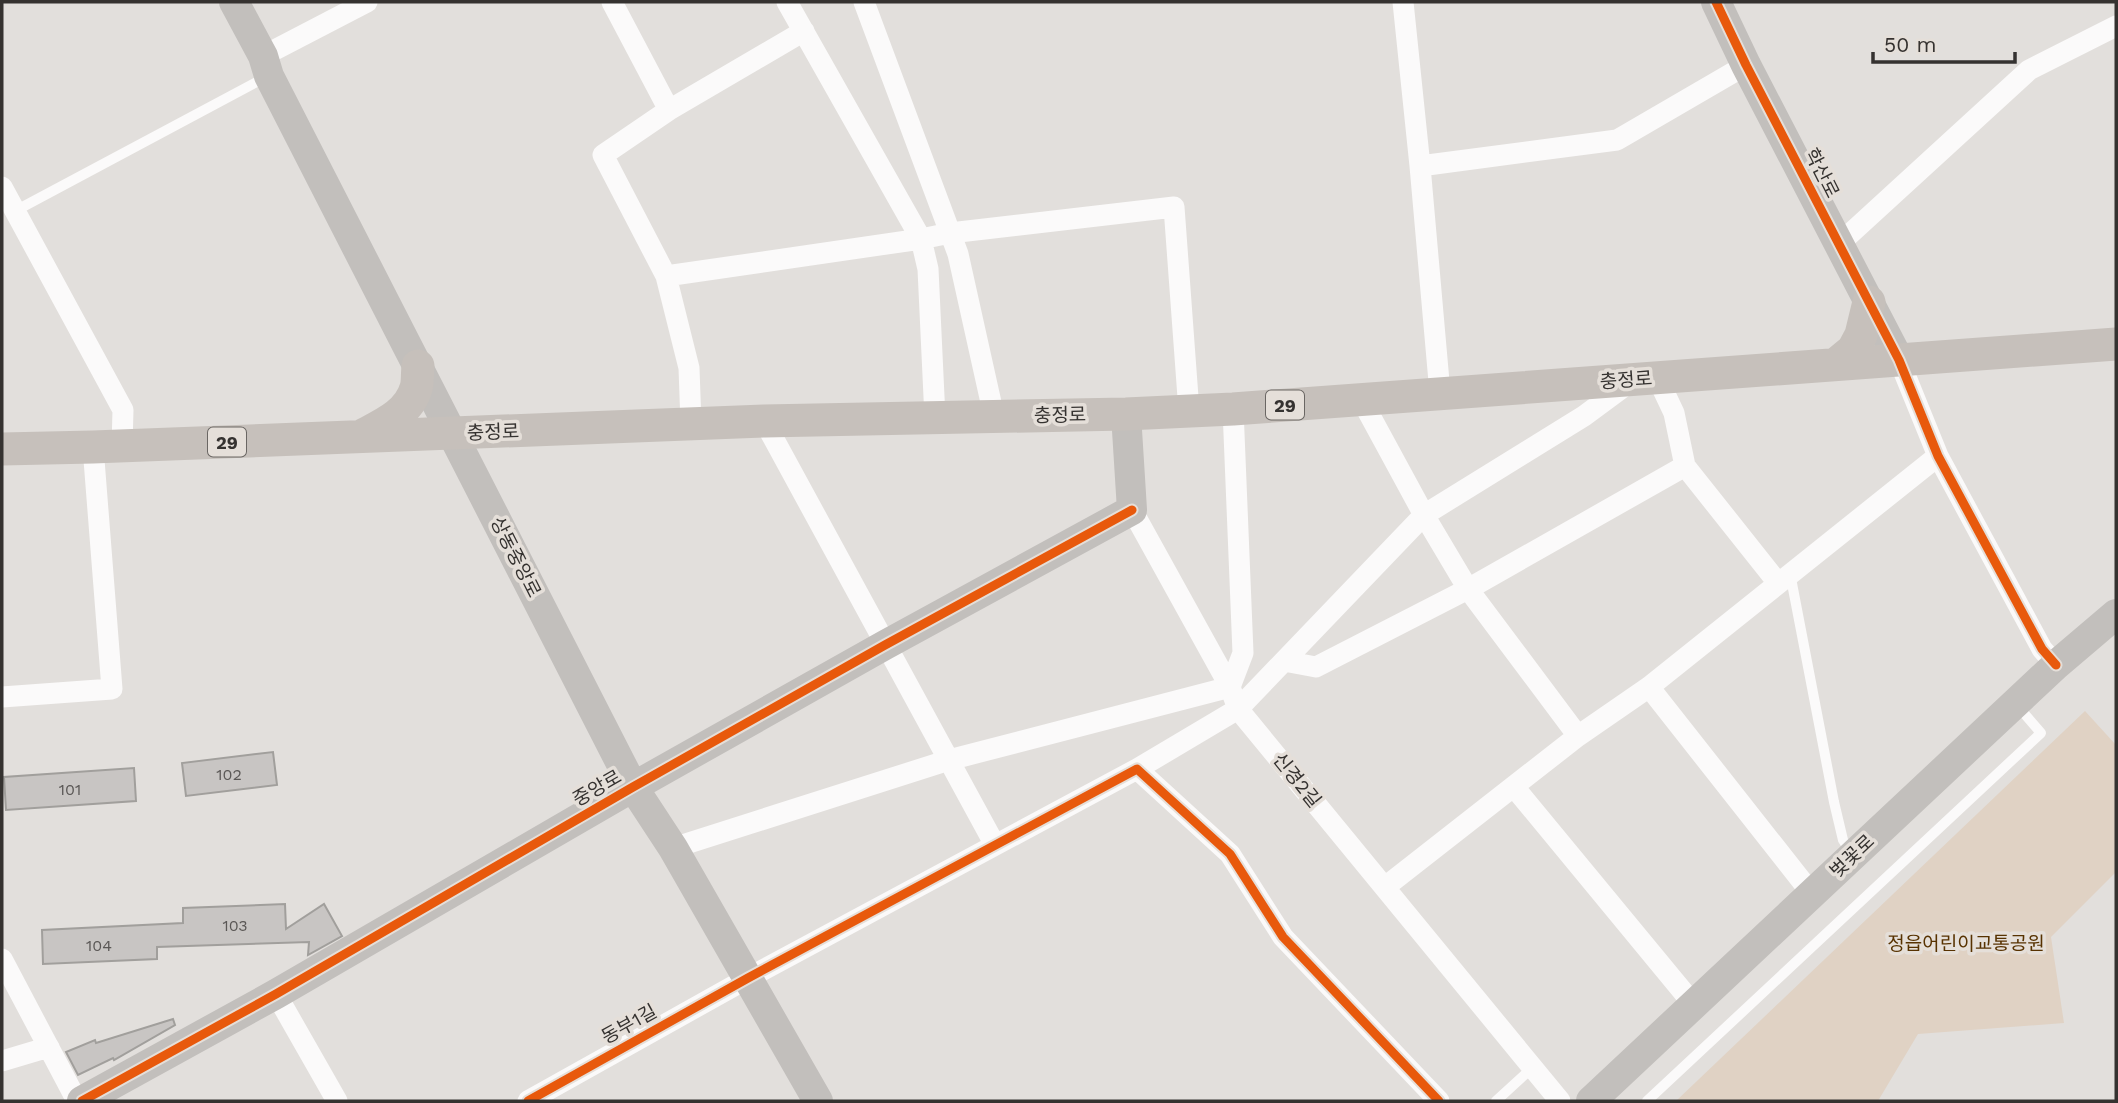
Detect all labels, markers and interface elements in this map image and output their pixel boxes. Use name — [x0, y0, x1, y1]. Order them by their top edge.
scale bar — [1873, 21, 2015, 65]
text: 50 m — [1884, 32, 1936, 57]
street label: 학산로 — [1800, 144, 1844, 202]
street label: 충정로 — [1599, 367, 1653, 393]
road number: 29 — [1266, 390, 1304, 419]
street label: 충정로 — [1034, 403, 1086, 427]
street label: 충정로 — [466, 420, 520, 444]
road number: 29 — [208, 428, 246, 457]
street label: 상동중앙로 — [486, 513, 546, 601]
street label: 신경2길 — [1268, 748, 1326, 812]
house number: 102 — [216, 765, 242, 784]
street label: 중앙로 — [569, 765, 625, 811]
house number: 101 — [59, 780, 81, 799]
street label: 벚꽃로 — [1825, 830, 1879, 882]
house number: 103 — [222, 916, 248, 935]
park label: 정읍어린이교통공원 — [1887, 932, 2045, 955]
house number: 104 — [86, 936, 112, 955]
street label: 동부1길 — [597, 999, 661, 1049]

